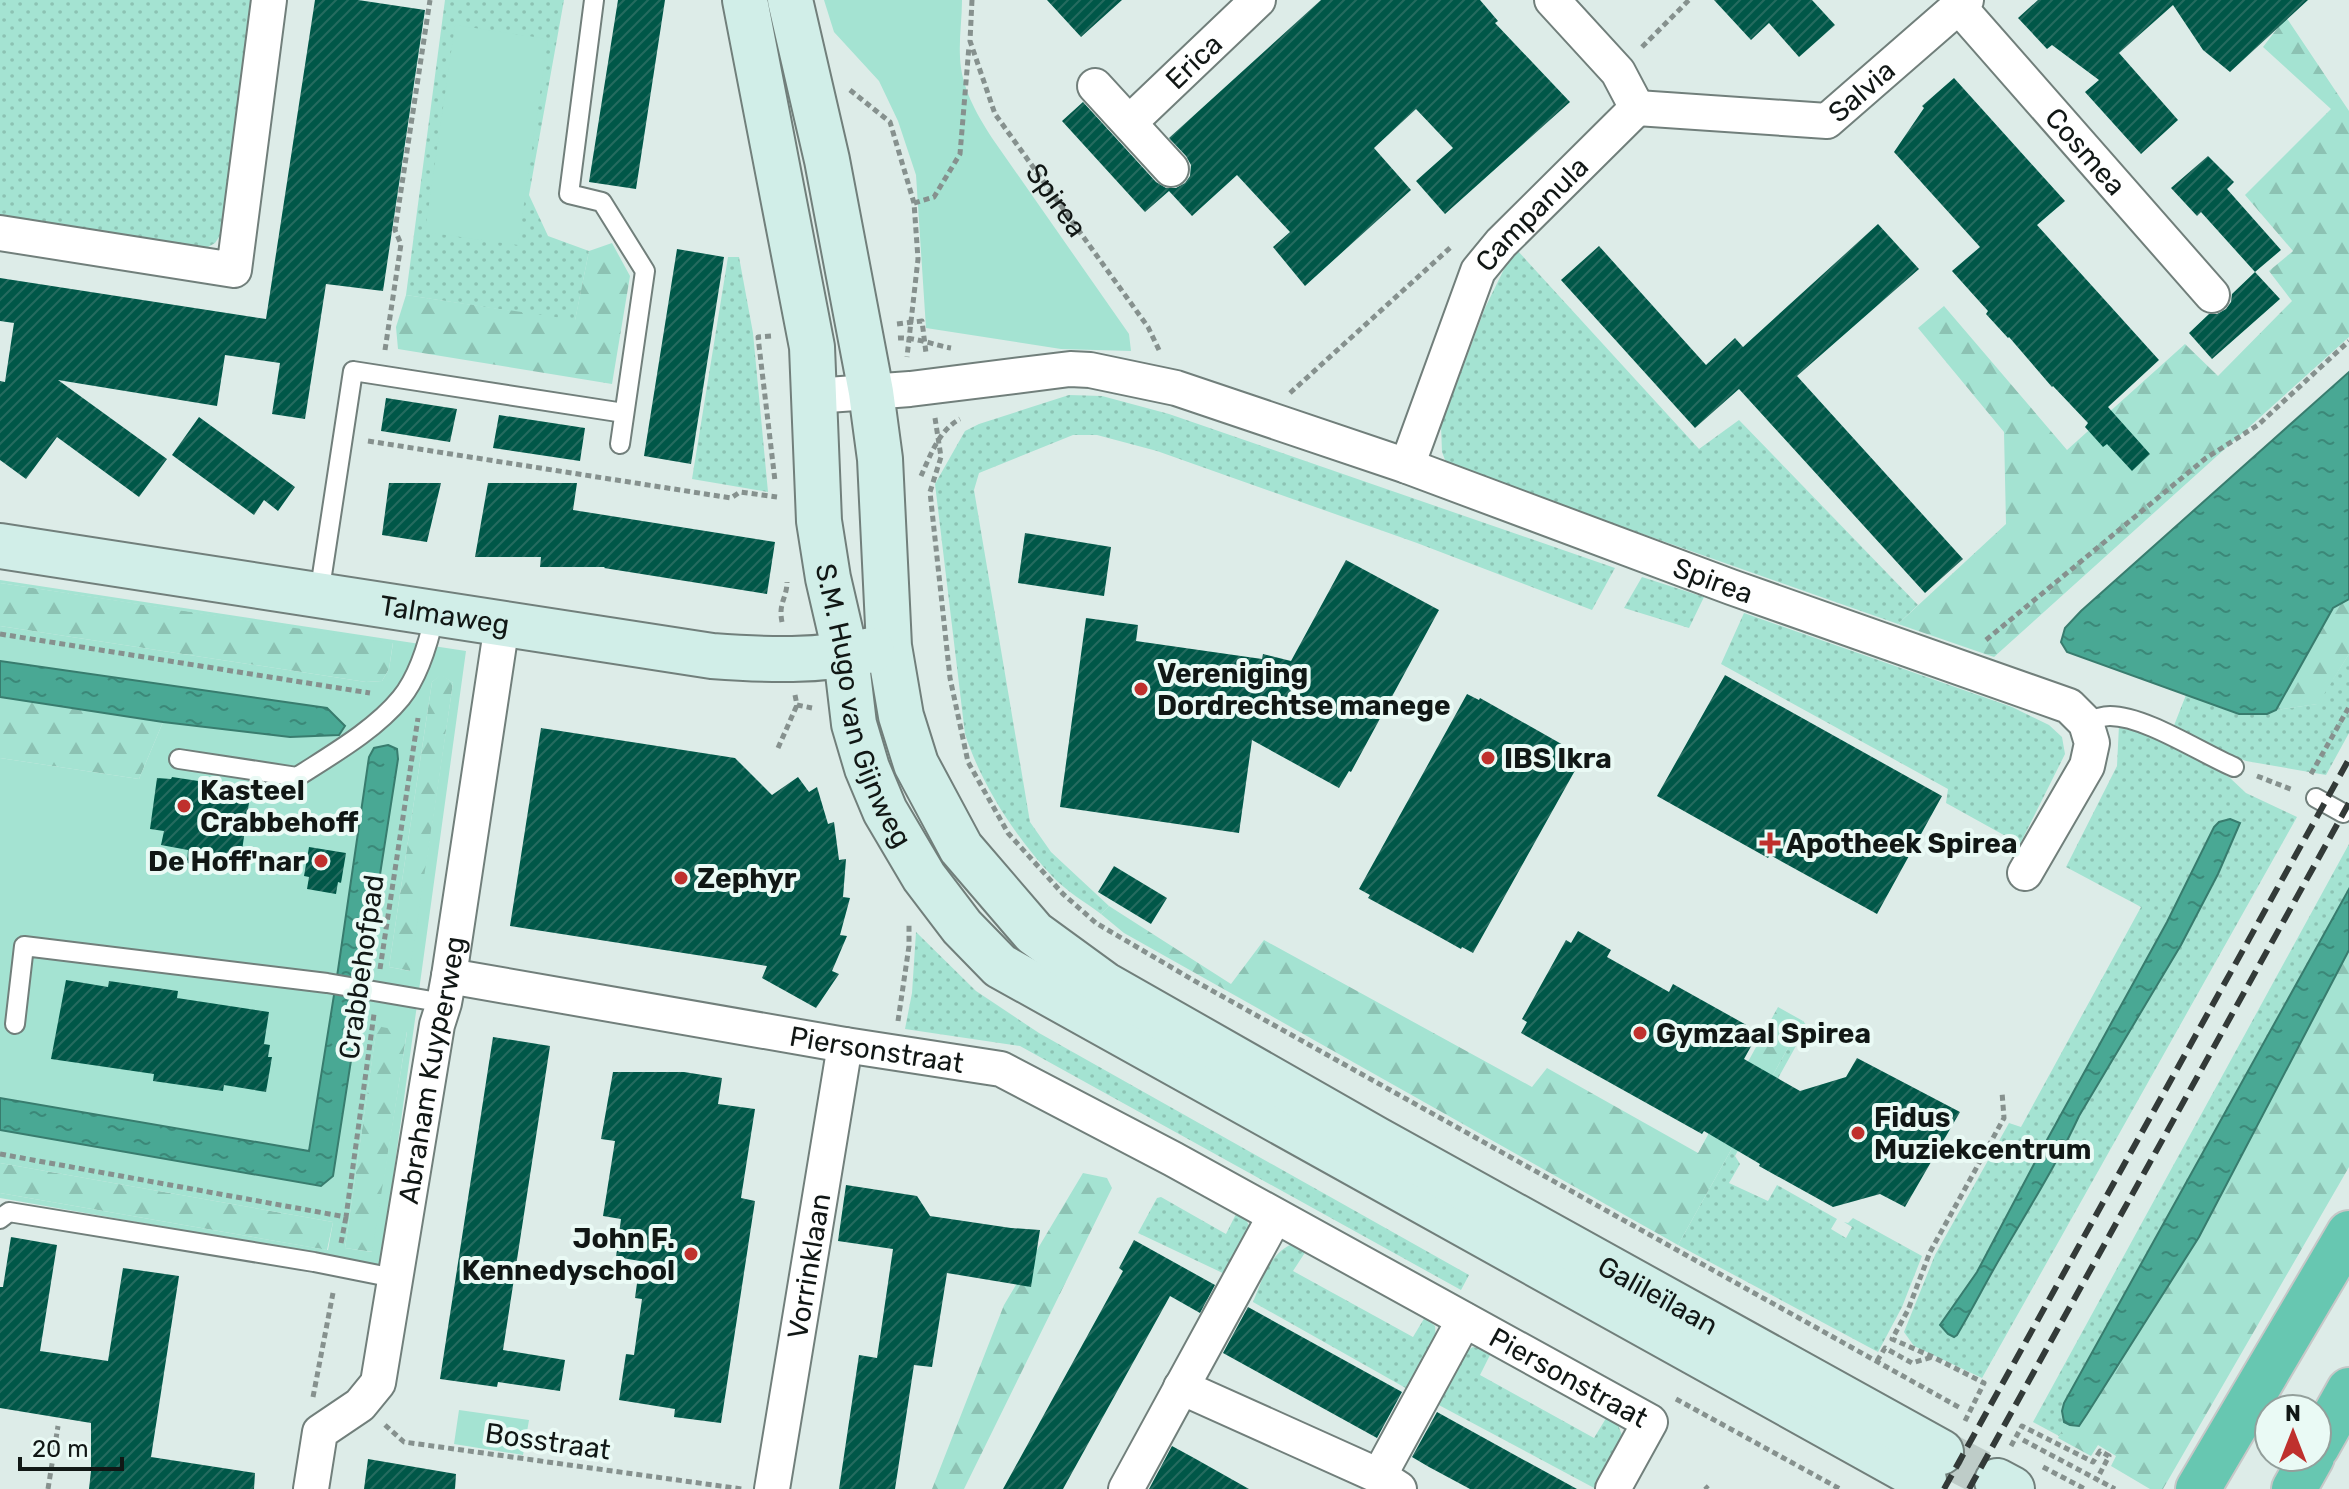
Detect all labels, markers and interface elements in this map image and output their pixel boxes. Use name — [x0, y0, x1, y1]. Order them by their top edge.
street label: Erica — [1159, 27, 1229, 96]
street label: Salvia — [1822, 54, 1902, 129]
street label: Cosmea — [2038, 101, 2132, 202]
street label: Campanula — [1469, 150, 1595, 278]
street label: Spirea — [1019, 157, 1094, 243]
street label: Spirea — [1669, 551, 1757, 610]
street label: S.M. Hugo van Gijnweg — [809, 561, 919, 853]
street label: Talmaweg — [378, 589, 512, 641]
place label: Vereniging Dordrechtse manege — [1157, 657, 1451, 722]
marker: Vereniging Dordrechtse manege — [1132, 680, 1150, 698]
place label: IBS Ikra — [1504, 742, 1612, 775]
marker: IBS Ikra — [1479, 749, 1497, 767]
place label: Kasteel Crabbehoff — [200, 774, 359, 839]
marker: Kasteel Crabbehoff — [175, 797, 193, 815]
place label: Apotheek Spirea — [1786, 827, 2018, 860]
marker: Apotheek Spirea — [1761, 834, 1779, 852]
place label: De Hoff'nar — [148, 845, 305, 878]
marker: De Hoff'nar — [312, 852, 330, 870]
place label: Zephyr — [697, 862, 797, 895]
marker: Zephyr — [672, 869, 690, 887]
street label: Crabbehofpad — [332, 873, 391, 1061]
street label: Abraham Kuyperweg — [392, 934, 472, 1206]
place label: Gymzaal Spirea — [1656, 1017, 1871, 1050]
street label: Piersonstraat — [787, 1020, 966, 1080]
marker: Gymzaal Spirea — [1631, 1024, 1649, 1042]
place label: Fidus Muziekcentrum — [1874, 1101, 2091, 1166]
marker: Fidus Muziekcentrum — [1849, 1124, 1867, 1142]
street label: Vorrinklaan — [781, 1191, 837, 1341]
place label: John F. Kennedyschool — [462, 1222, 675, 1287]
marker: John F. Kennedyschool — [682, 1245, 700, 1263]
street label: Galileïlaan — [1592, 1249, 1724, 1342]
street label: Piersonstraat — [1484, 1321, 1654, 1435]
north arrow — [2253, 1393, 2333, 1473]
text: N — [2285, 1400, 2301, 1427]
street label: Bosstraat — [483, 1416, 613, 1467]
scale bar — [20, 1421, 122, 1471]
text: 20 m — [32, 1435, 89, 1463]

